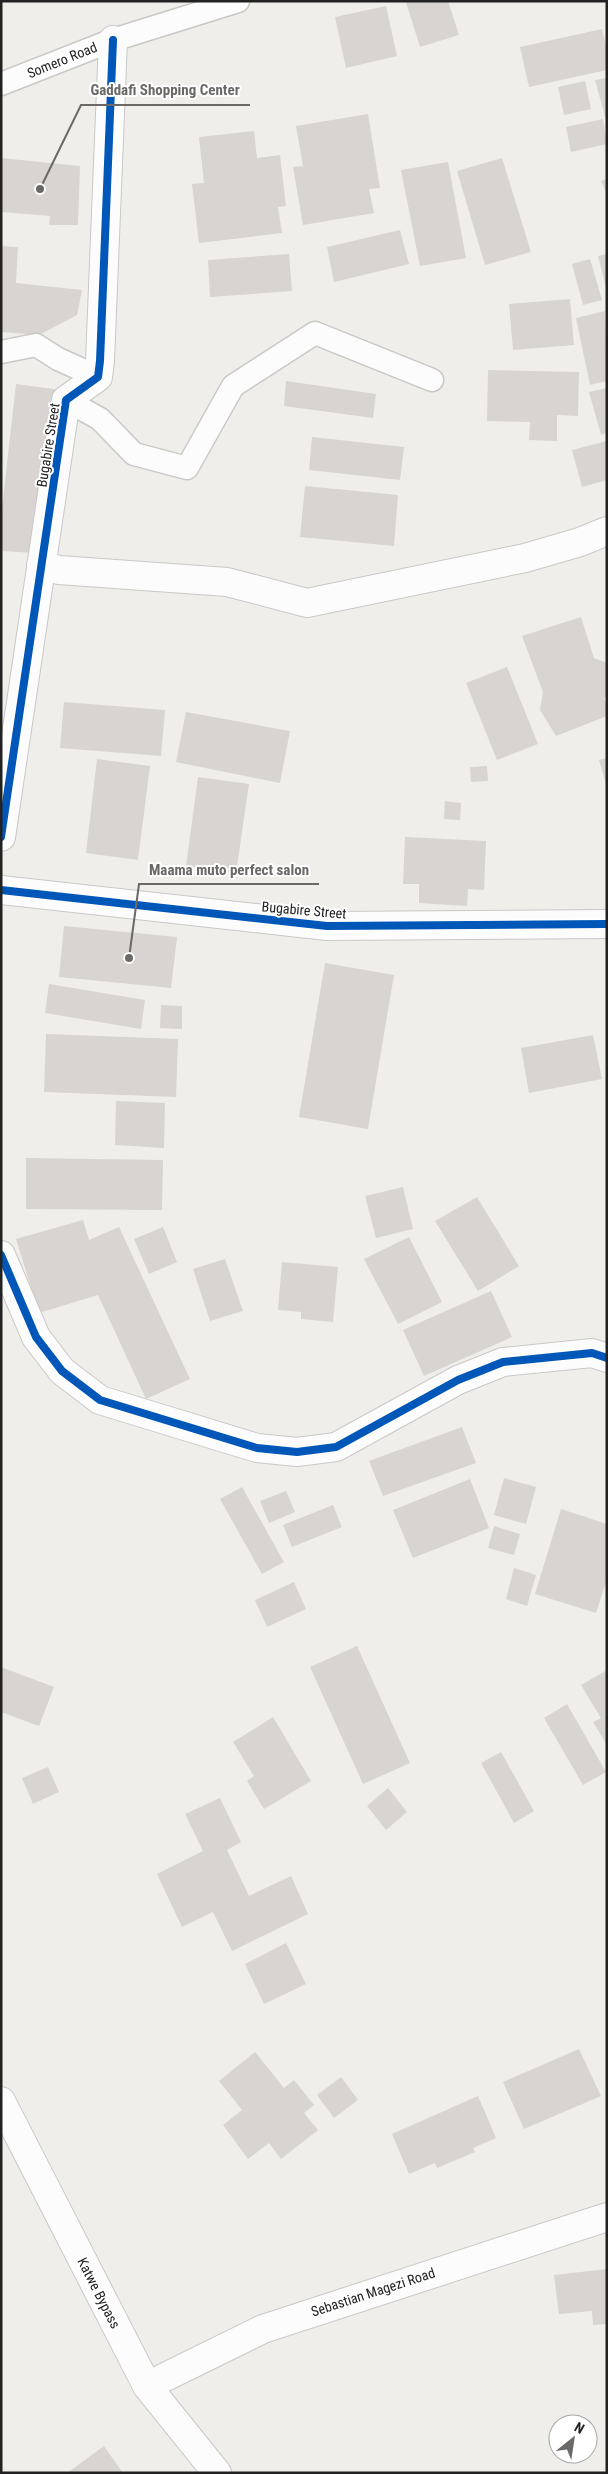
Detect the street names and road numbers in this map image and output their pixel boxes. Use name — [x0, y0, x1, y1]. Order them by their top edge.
street label: Somero Road — [25, 39, 99, 81]
street label: Bugabire Street — [33, 402, 63, 488]
street label: Bugabire Street — [261, 898, 347, 922]
street label: Katwe Bypass — [74, 2255, 124, 2331]
street label: Sebastian Magezi Road — [309, 2264, 437, 2320]

